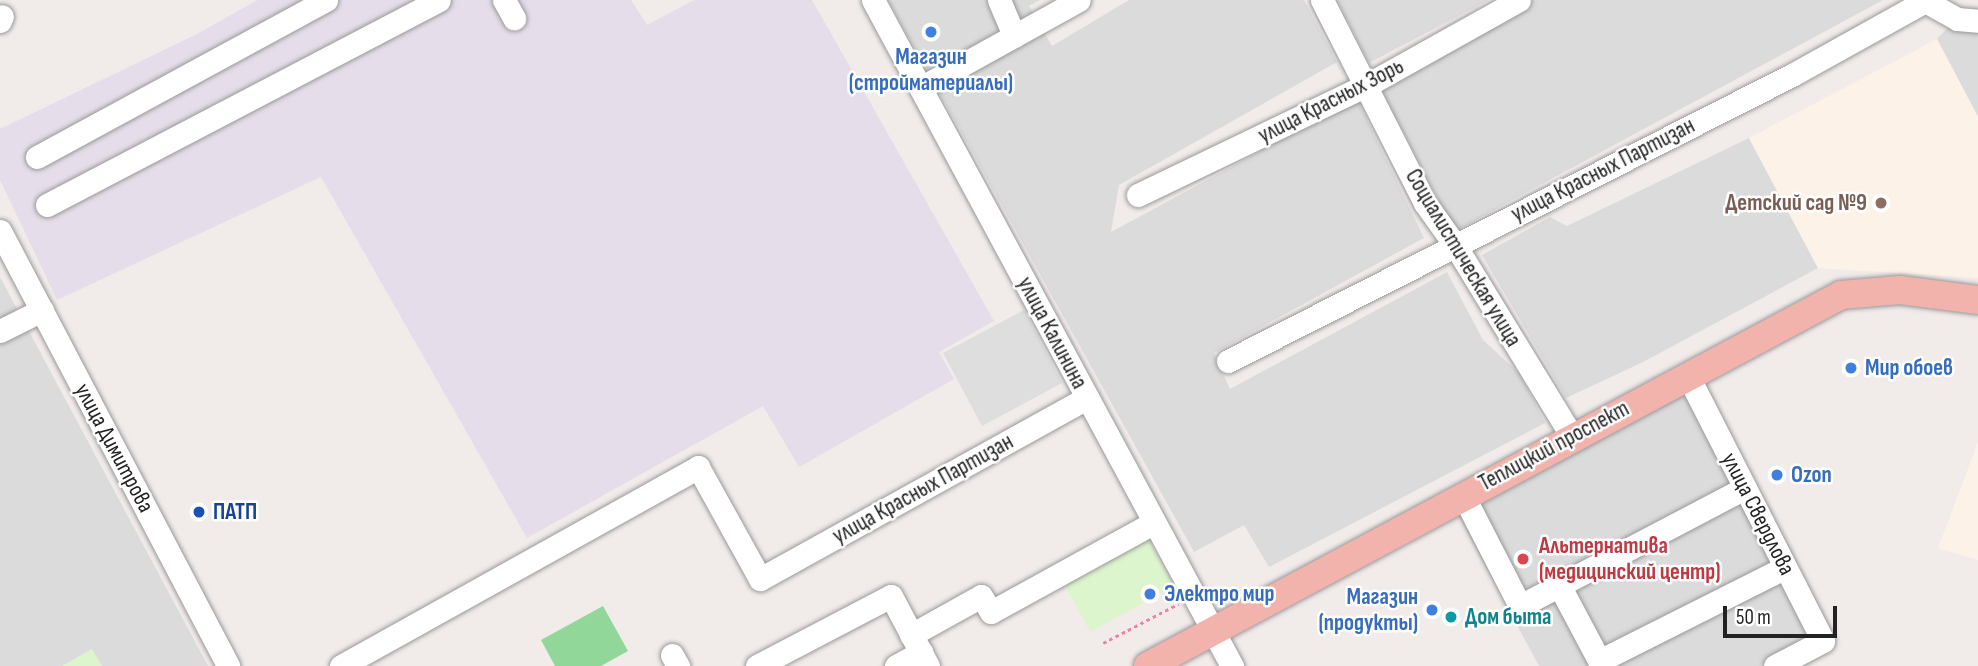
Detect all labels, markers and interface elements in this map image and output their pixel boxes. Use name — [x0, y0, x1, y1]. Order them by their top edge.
marker: Магазин (стройматериалы) — [923, 24, 939, 40]
place label: Магазин (стройматериалы) — [849, 43, 1013, 97]
street label: улица Красных Зорь — [1254, 52, 1408, 150]
street label: улица Красных Партизан — [1507, 112, 1699, 228]
street label: Социалистическая улица — [1399, 164, 1527, 352]
place label: Детский сад №9 — [1725, 189, 1867, 217]
marker: Детский сад №9 — [1873, 195, 1889, 211]
street label: улица Калинина — [1011, 272, 1093, 394]
place label: Мир обоев — [1865, 354, 1953, 382]
marker: Мир обоев — [1843, 360, 1859, 376]
street label: улица Димитрова — [68, 379, 160, 517]
street label: Теплицкий проспект — [1474, 395, 1634, 497]
street label: улица Красных Партизан — [828, 428, 1018, 550]
street label: улица Свердлова — [1715, 448, 1801, 580]
place label: Ozon — [1791, 461, 1832, 489]
marker: Ozon — [1769, 467, 1785, 483]
place label: ПАТП — [213, 498, 257, 526]
marker: ПАТП — [191, 504, 207, 520]
place label: Альтернатива (медицинский центр) — [1539, 532, 1721, 586]
marker: Альтернатива (медицинский центр) — [1513, 549, 1533, 569]
place label: Электро мир — [1164, 580, 1275, 608]
place label: Магазин (продукты) — [1319, 583, 1418, 637]
marker: Электро мир — [1142, 586, 1158, 602]
scale bar — [1726, 592, 1840, 636]
marker: Магазин (продукты) — [1424, 602, 1440, 618]
place label: Дом быта — [1465, 603, 1551, 631]
text: 50 m — [1736, 605, 1771, 630]
marker: Дом быта — [1443, 609, 1459, 625]

